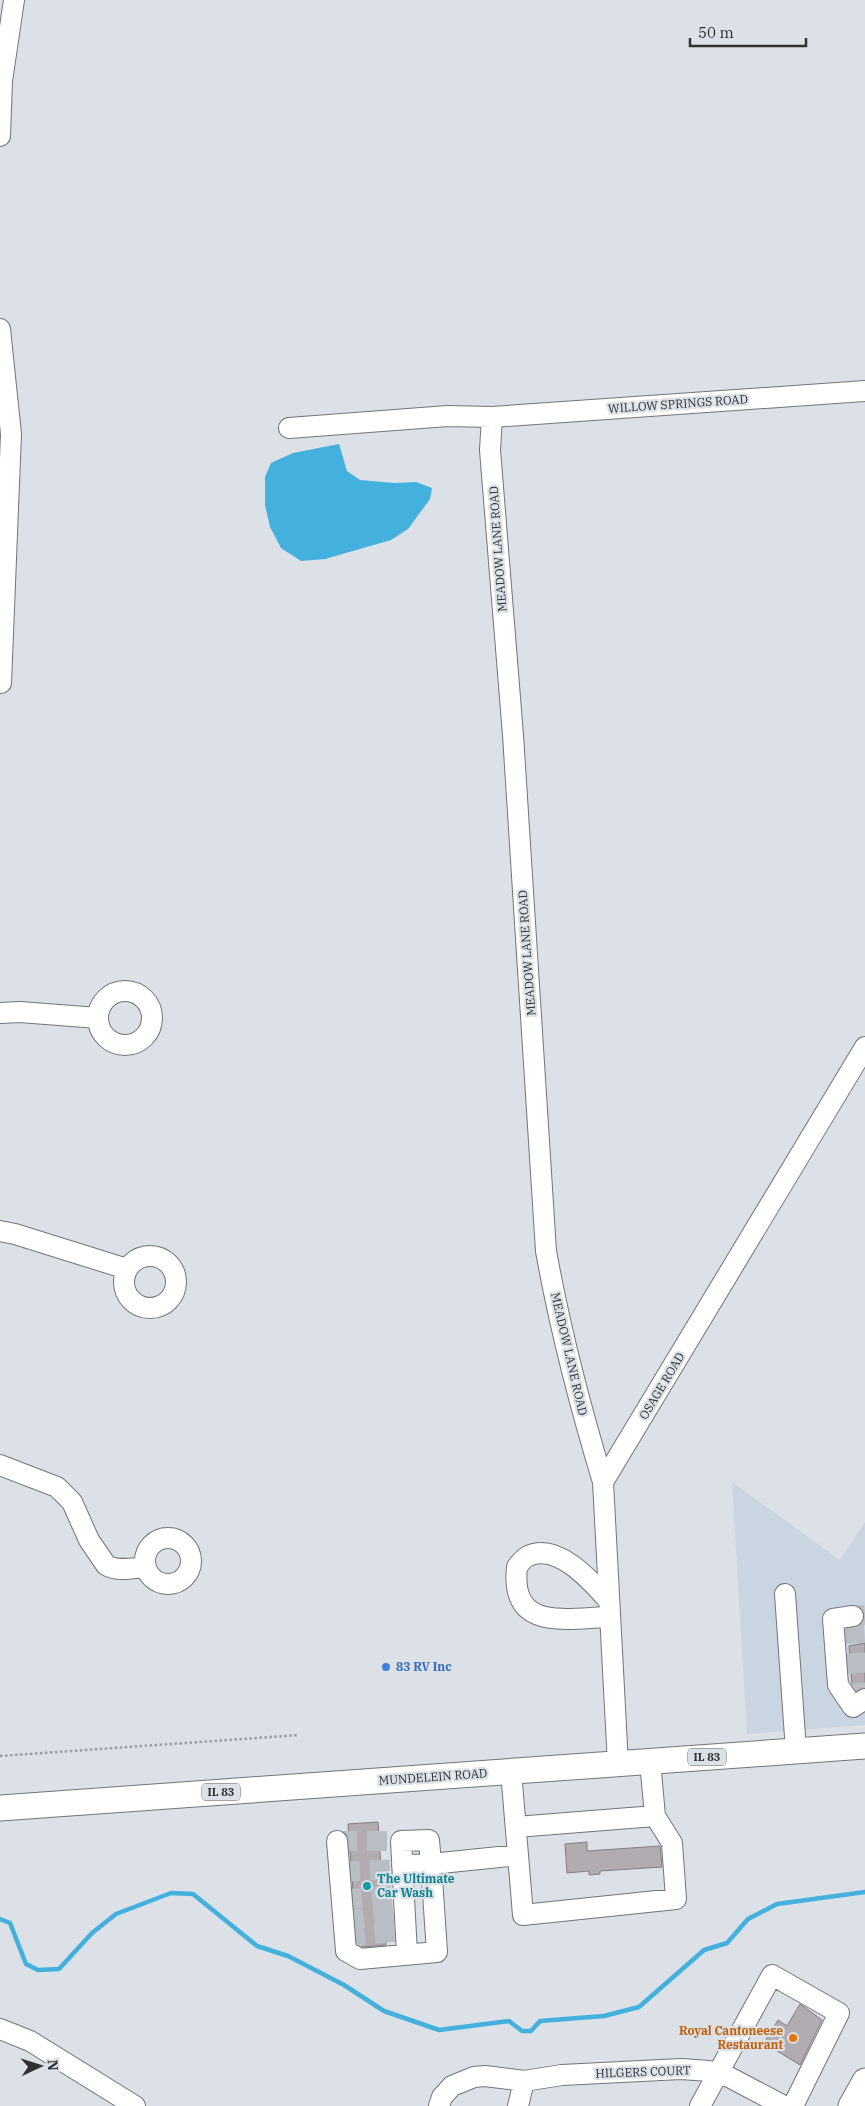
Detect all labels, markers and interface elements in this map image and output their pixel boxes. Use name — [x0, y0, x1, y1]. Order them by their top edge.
scale bar — [690, 15, 806, 47]
text: 50 m — [698, 23, 734, 42]
street label: WILLOW SPRINGS ROAD — [608, 391, 748, 416]
street label: MEADOW LANE ROAD — [486, 486, 509, 612]
street label: MEADOW LANE ROAD — [515, 890, 538, 1016]
street label: MEADOW LANE ROAD — [548, 1291, 591, 1417]
street label: OSAGE ROAD — [636, 1350, 687, 1422]
place label: 83 RV Inc — [396, 1659, 452, 1674]
marker: 83 RV Inc — [380, 1661, 392, 1673]
road number: IL 83 — [688, 1748, 726, 1765]
street label: MUNDELEIN ROAD — [378, 1765, 488, 1788]
road number: IL 83 — [202, 1784, 240, 1800]
place label: The Ultimate Car Wash — [377, 1871, 455, 1900]
marker: The Ultimate Car Wash — [361, 1880, 373, 1892]
place label: Royal Cantoneese Restaurant — [679, 2023, 784, 2052]
marker: Royal Cantoneese Restaurant — [787, 2032, 799, 2044]
north arrow — [15, 2041, 65, 2091]
text: N — [44, 2059, 62, 2071]
street label: HILGERS COURT — [595, 2062, 691, 2081]

